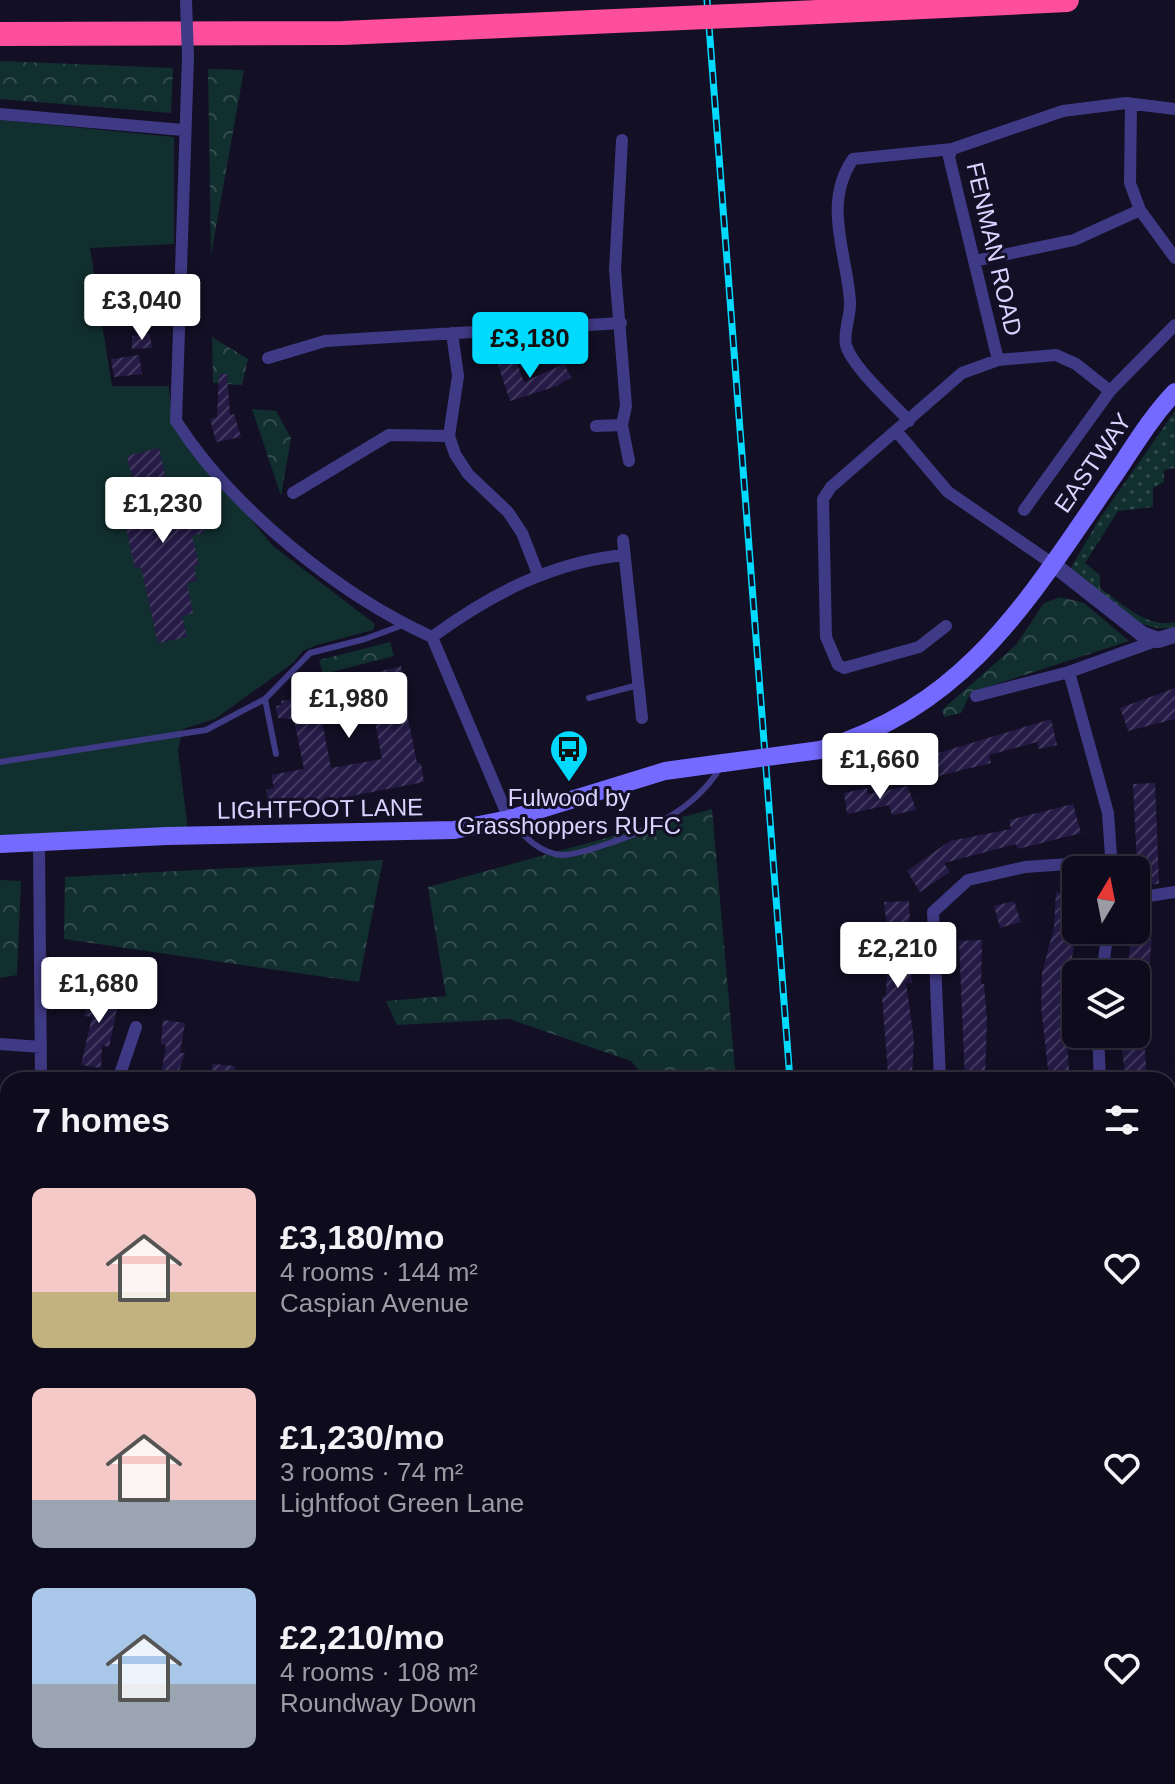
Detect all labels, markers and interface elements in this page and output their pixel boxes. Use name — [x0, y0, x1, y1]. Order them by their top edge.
street label: FENMAN ROAD — [961, 159, 1028, 338]
pin: £3,040 — [77, 274, 207, 342]
text: £3,040 — [102, 285, 182, 315]
pin: £3,180 — [465, 312, 595, 380]
text: £3,180 — [490, 323, 570, 353]
street label: EASTWAY — [1049, 408, 1137, 517]
pin: £1,230 — [98, 477, 228, 545]
text: £1,230 — [123, 488, 203, 518]
pin: £1,980 — [284, 672, 414, 740]
text: £1,980 — [309, 683, 389, 713]
bus stop icon: Fulwood by Grasshoppers RUFC — [548, 728, 590, 783]
pin: £1,660 — [815, 733, 945, 801]
text: £1,660 — [840, 744, 920, 774]
place label: Fulwood by Grasshoppers RUFC — [457, 784, 681, 839]
street label: LIGHTFOOT LANE — [217, 793, 423, 824]
north arrow — [1062, 856, 1150, 944]
map controls — [1062, 856, 1150, 1048]
pin: £2,210 — [833, 922, 963, 990]
text: £2,210 — [858, 933, 938, 963]
pin: £1,680 — [34, 957, 164, 1025]
button: layers — [1062, 960, 1150, 1048]
text: £1,680 — [59, 968, 139, 998]
icon: filters — [1100, 1098, 1144, 1142]
text: 7 homes — [32, 1101, 170, 1139]
text: £3,180/mo — [280, 1218, 444, 1256]
icon: home — [96, 1220, 192, 1316]
icon: heart — [1100, 1246, 1144, 1290]
text: 4 rooms · 144 m² — [280, 1257, 478, 1287]
text: Caspian Avenue — [280, 1288, 469, 1318]
text: £1,230/mo — [280, 1418, 444, 1456]
icon: home — [96, 1420, 192, 1516]
icon: heart — [1100, 1446, 1144, 1490]
text: 3 rooms · 74 m² — [280, 1457, 464, 1487]
text: Lightfoot Green Lane — [280, 1488, 524, 1518]
text: £2,210/mo — [280, 1618, 444, 1656]
icon: home — [96, 1620, 192, 1716]
icon: heart — [1100, 1646, 1144, 1690]
text: 4 rooms · 108 m² — [280, 1657, 478, 1687]
text: Roundway Down — [280, 1688, 477, 1718]

